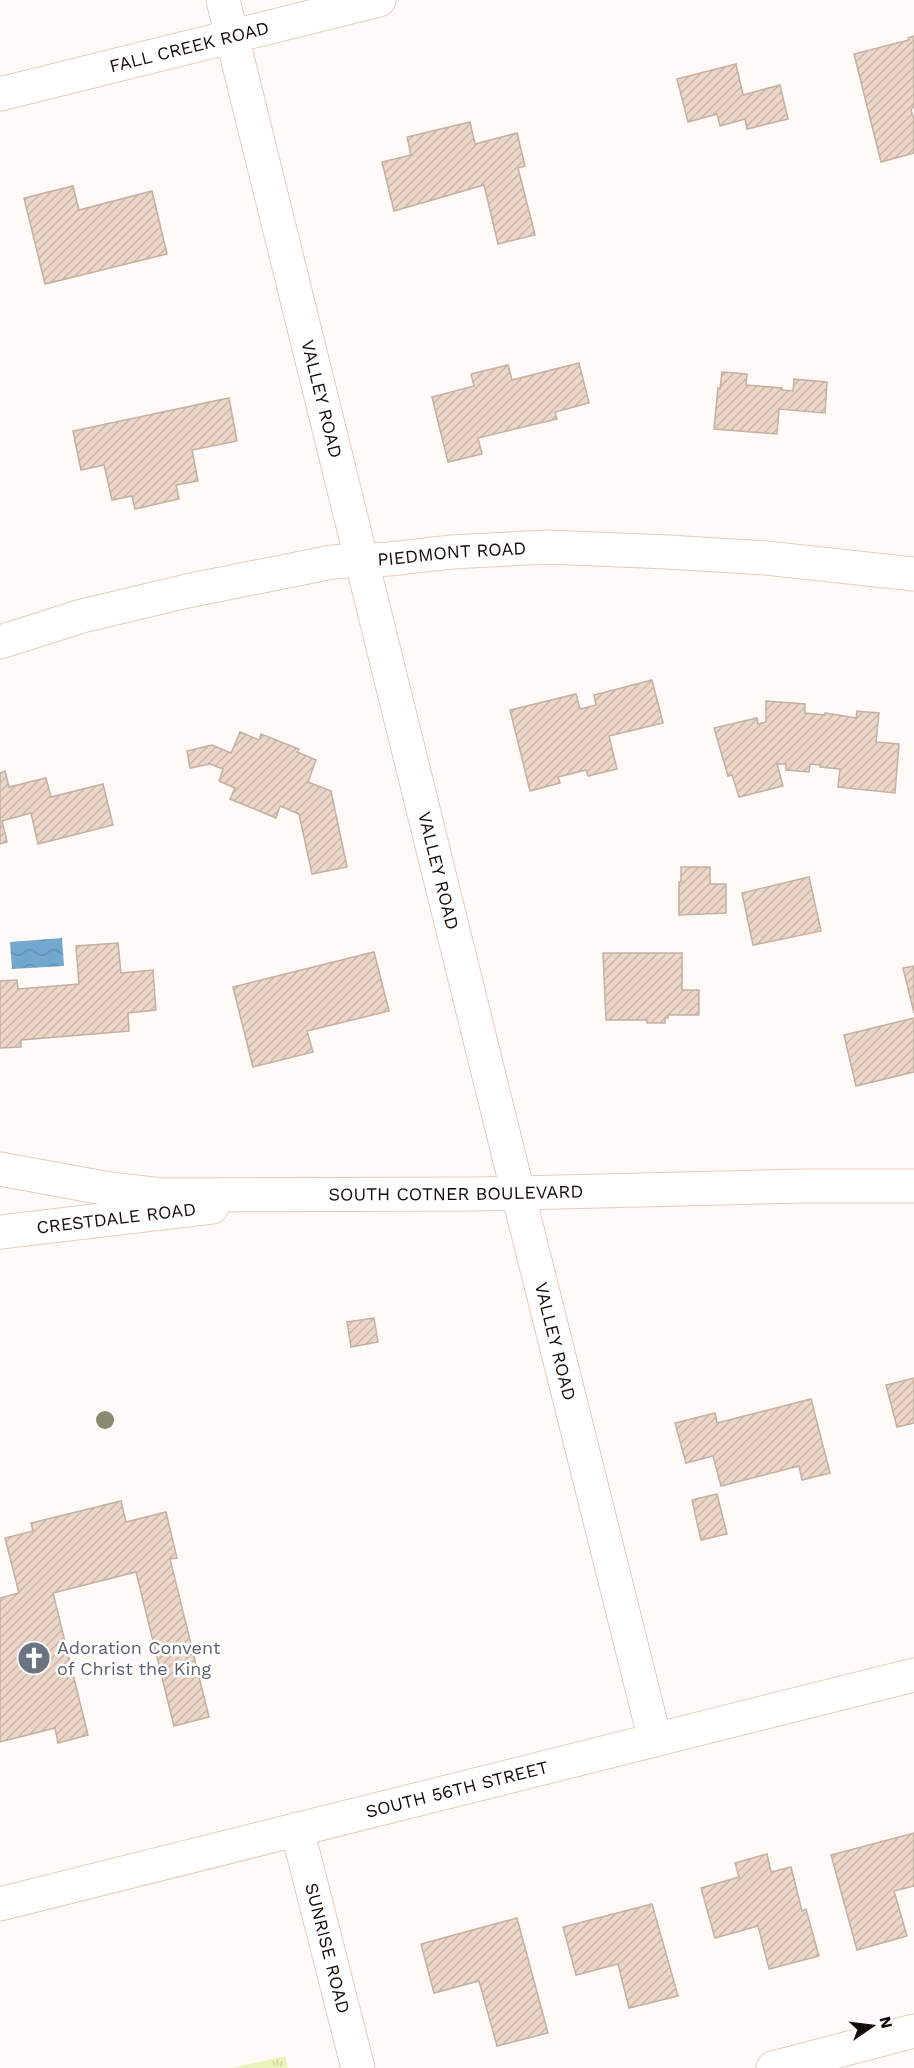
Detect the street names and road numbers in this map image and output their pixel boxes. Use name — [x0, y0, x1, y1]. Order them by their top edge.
street label: FALL CREEK ROAD — [107, 17, 271, 76]
street label: VALLEY ROAD — [297, 338, 347, 460]
street label: PIEDMONT ROAD — [377, 537, 527, 570]
street label: VALLEY ROAD — [414, 809, 464, 932]
street label: SOUTH COTNER BOULEVARD — [328, 1180, 583, 1204]
street label: CRESTDALE ROAD — [35, 1198, 197, 1238]
street label: VALLEY ROAD — [531, 1280, 581, 1403]
street label: SOUTH 56TH STREET — [363, 1756, 550, 1822]
street label: SUNRISE ROAD — [301, 1881, 355, 2015]

